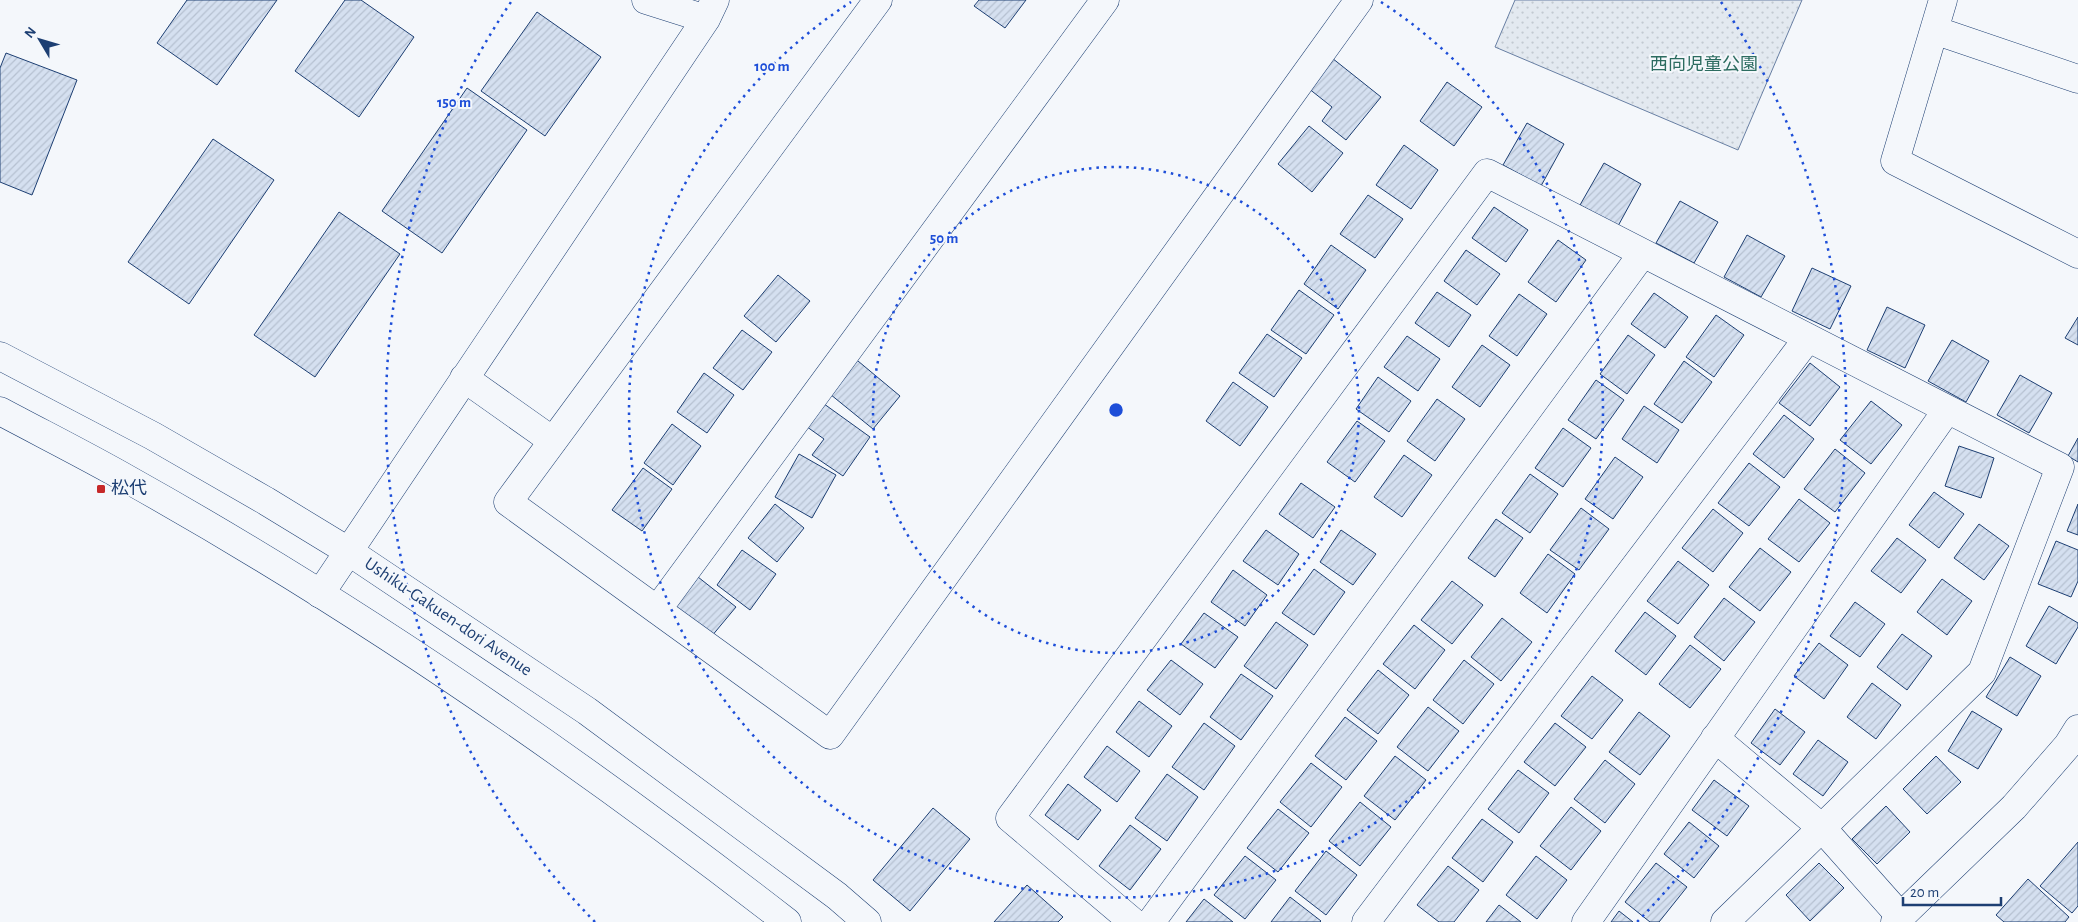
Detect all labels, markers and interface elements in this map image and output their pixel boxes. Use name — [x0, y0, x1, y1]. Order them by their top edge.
north arrow — [15, 15, 65, 65]
text: N — [22, 24, 39, 41]
park label: 西向児童公園 — [1650, 54, 1758, 74]
text: 100 m — [754, 59, 790, 74]
text: 150 m — [437, 95, 471, 110]
text: 50 m — [930, 231, 958, 246]
centre of rings — [1107, 401, 1125, 419]
place label: 松代 — [111, 478, 147, 498]
marker: 松代 — [95, 483, 107, 495]
street label: Ushiku-Gakuen-dori Avenue — [361, 554, 535, 680]
scale bar — [1903, 874, 2000, 906]
text: 20 m — [1910, 885, 1939, 900]

